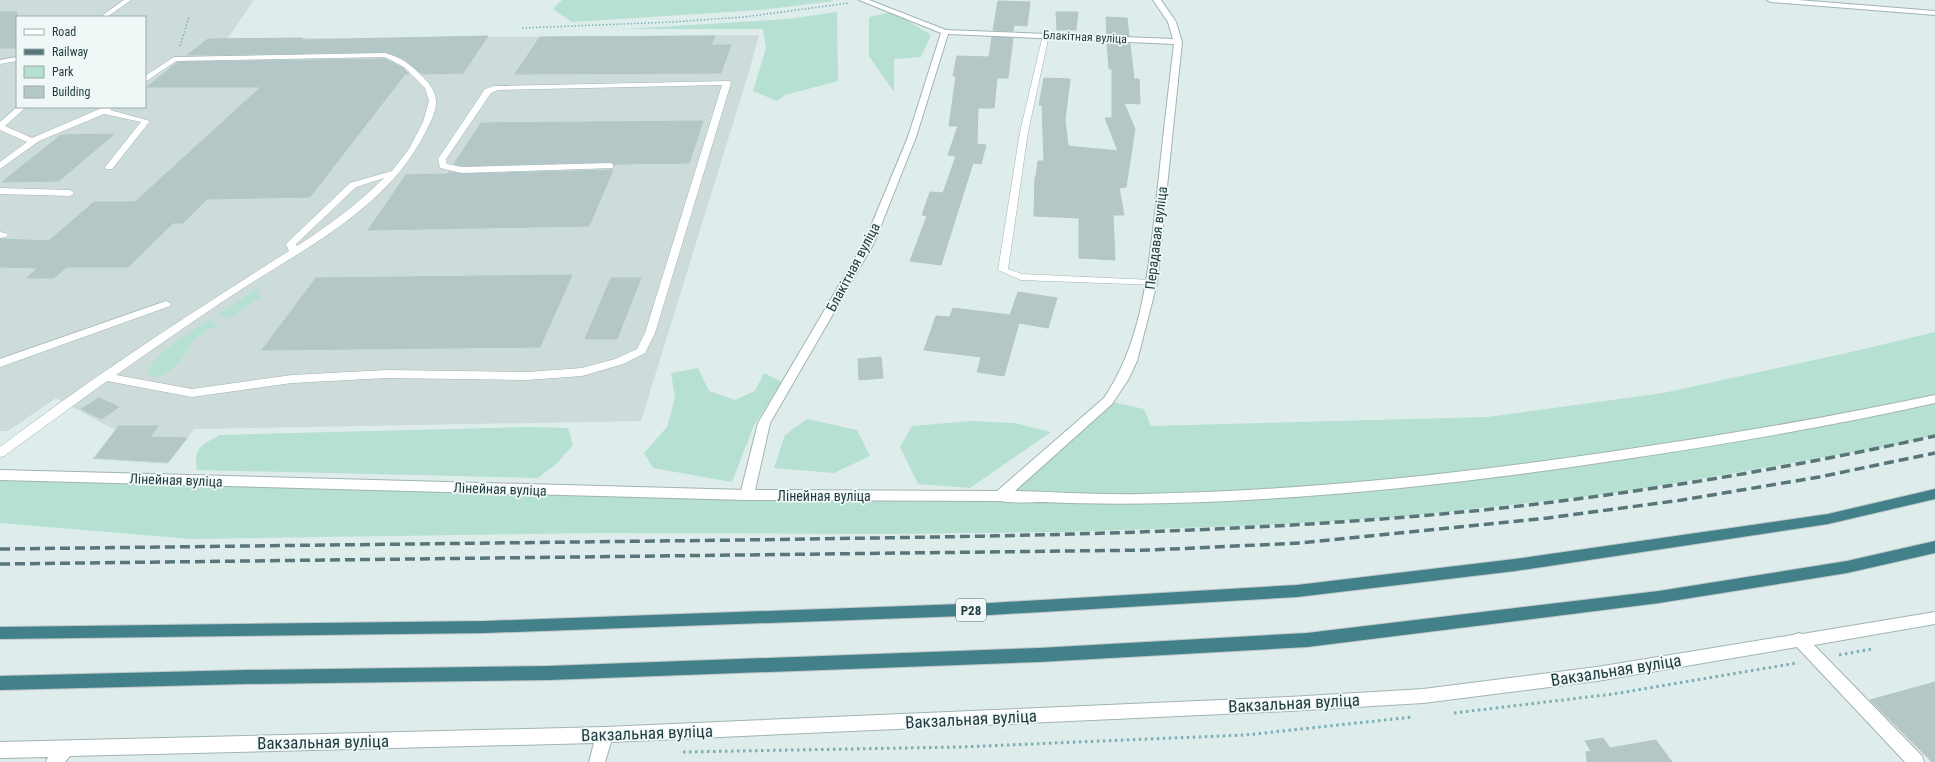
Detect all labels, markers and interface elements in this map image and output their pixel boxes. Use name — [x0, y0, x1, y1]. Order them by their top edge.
legend — [16, 16, 146, 108]
text: Road — [52, 25, 76, 39]
street label: Блакітная вуліца — [1043, 28, 1128, 46]
text: Railway — [52, 45, 88, 59]
text: Park — [52, 65, 74, 79]
text: Building — [52, 85, 90, 99]
street label: Перадавая вуліца — [1142, 186, 1170, 290]
street label: Блакітная вуліца — [823, 220, 883, 314]
street label: Лінейная вуліца — [129, 470, 223, 490]
street label: Лінейная вуліца — [453, 479, 547, 499]
street label: Лінейная вуліца — [777, 488, 871, 504]
road number: Р28 — [956, 599, 986, 621]
street label: Вакзальная вуліца — [1549, 650, 1683, 690]
street label: Вакзальная вуліца — [1228, 690, 1360, 716]
street label: Вакзальная вуліца — [905, 706, 1037, 732]
street label: Вакзальная вуліца — [581, 721, 713, 745]
street label: Вакзальная вуліца — [257, 731, 389, 753]

